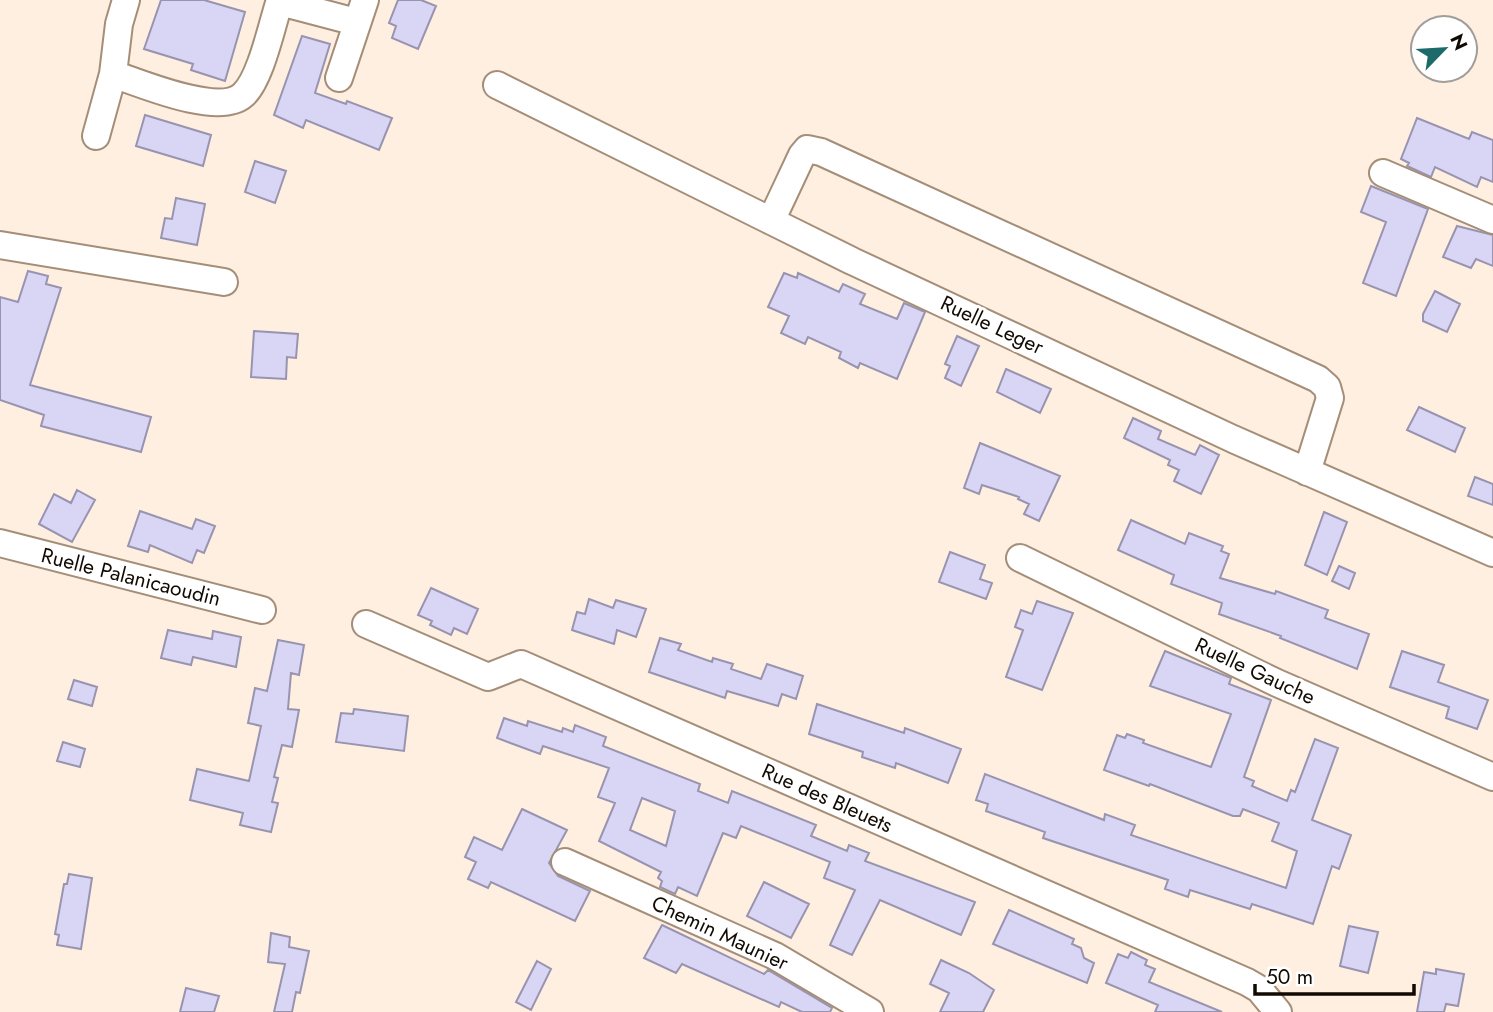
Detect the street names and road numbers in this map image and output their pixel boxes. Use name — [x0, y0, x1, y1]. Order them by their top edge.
street label: Ruelle Leger — [936, 288, 1049, 362]
street label: Ruelle Palanicaoudin — [38, 540, 224, 614]
street label: Ruelle Gauche — [1190, 630, 1320, 712]
street label: Rue des Bleuets — [757, 756, 897, 840]
street label: Chemin Maunier — [647, 888, 794, 978]

